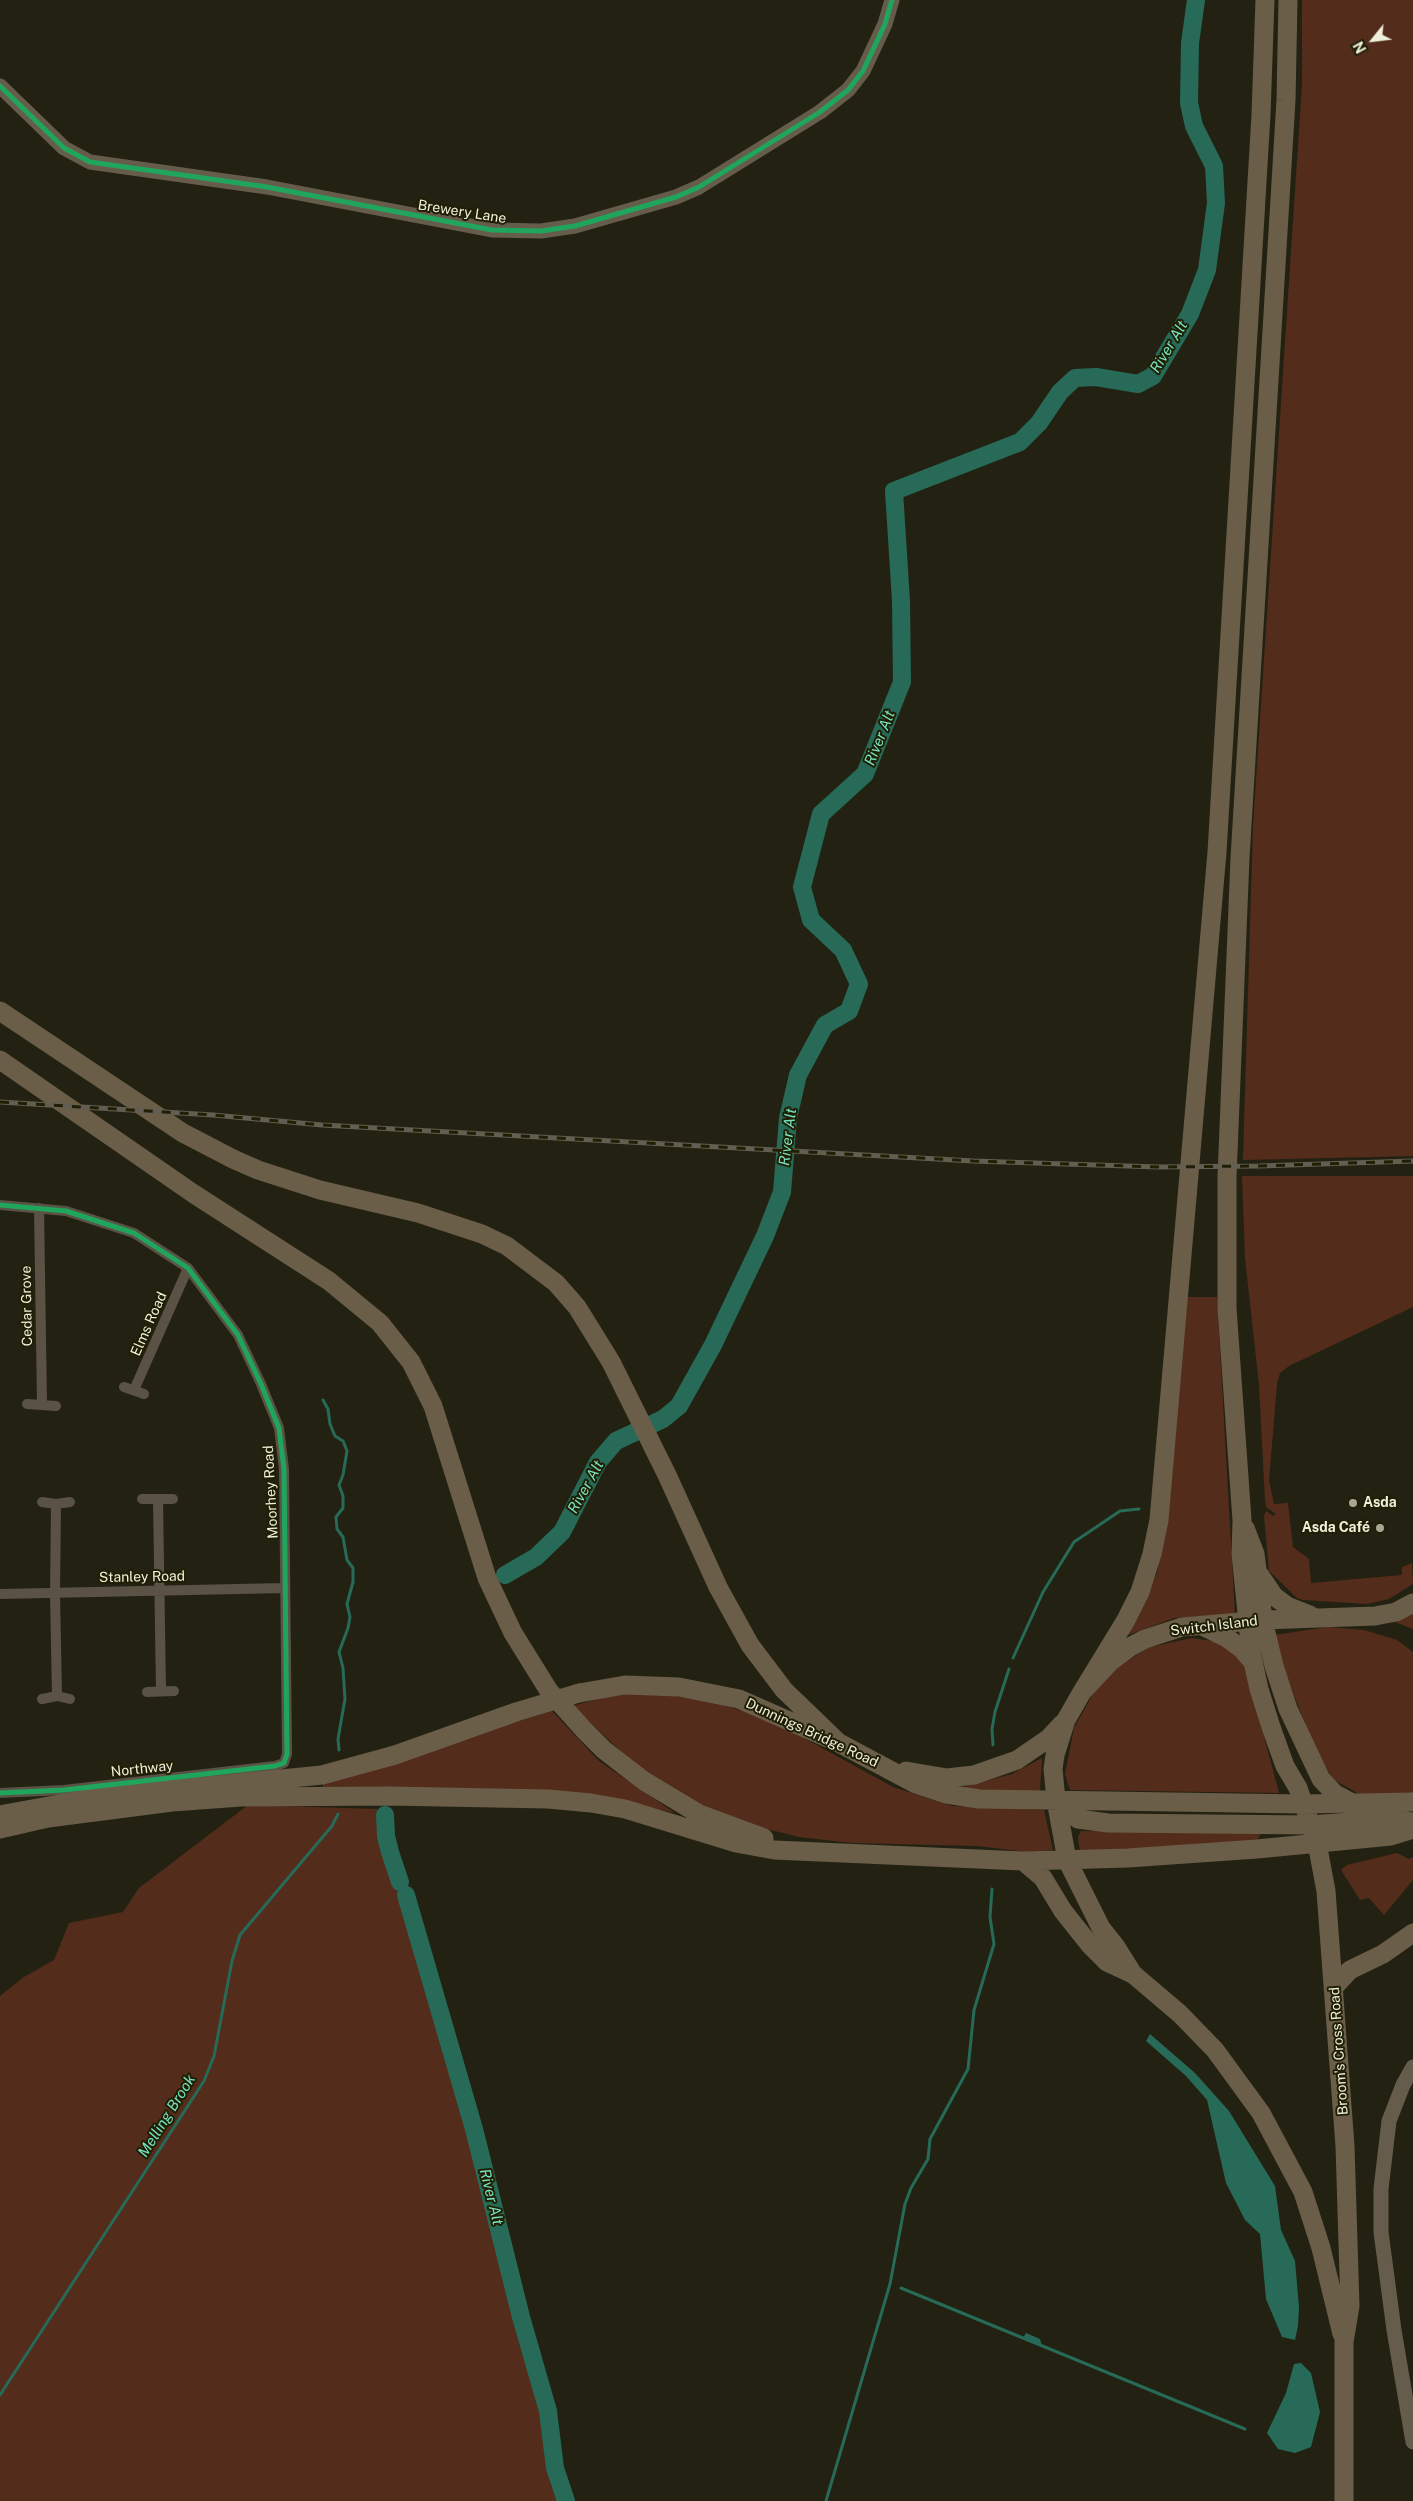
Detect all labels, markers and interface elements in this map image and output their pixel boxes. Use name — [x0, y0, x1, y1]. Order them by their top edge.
north arrow — [1348, 15, 1398, 65]
text: N — [1350, 39, 1370, 56]
street label: Brewery Lane — [417, 197, 507, 227]
water label: River Alt — [1146, 318, 1192, 376]
water label: River Alt — [861, 708, 899, 768]
water label: River Alt — [776, 1107, 800, 1167]
street label: Cedar Grove — [18, 1265, 36, 1347]
street label: Elms Road — [127, 1289, 171, 1359]
street label: Moorhey Road — [260, 1445, 282, 1539]
water label: River Alt — [564, 1457, 608, 1517]
place label: Asda — [1363, 1495, 1397, 1511]
marker: Asda — [1347, 1497, 1359, 1509]
place label: Asda Café — [1302, 1520, 1370, 1536]
marker: Asda Café — [1374, 1522, 1386, 1534]
street label: Stanley Road — [99, 1568, 185, 1586]
street label: Switch Island — [1170, 1612, 1258, 1640]
street label: Dunnings Bridge Road — [743, 1695, 881, 1771]
street label: Northway — [110, 1757, 174, 1781]
street label: Broom's Cross Road — [1326, 1986, 1352, 2116]
water label: Melling Brook — [135, 2071, 199, 2161]
water label: River Alt — [475, 2167, 507, 2227]

